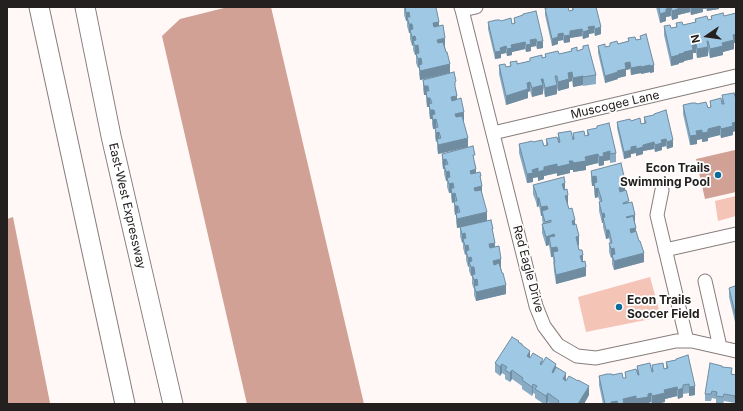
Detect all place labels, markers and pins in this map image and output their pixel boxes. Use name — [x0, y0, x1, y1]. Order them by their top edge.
place label: Econ Trails Swimming Pool — [620, 161, 710, 189]
marker: Econ Trails Swimming Pool — [713, 170, 723, 180]
place label: Econ Trails Soccer Field — [627, 293, 699, 321]
marker: Econ Trails Soccer Field — [614, 302, 624, 312]

